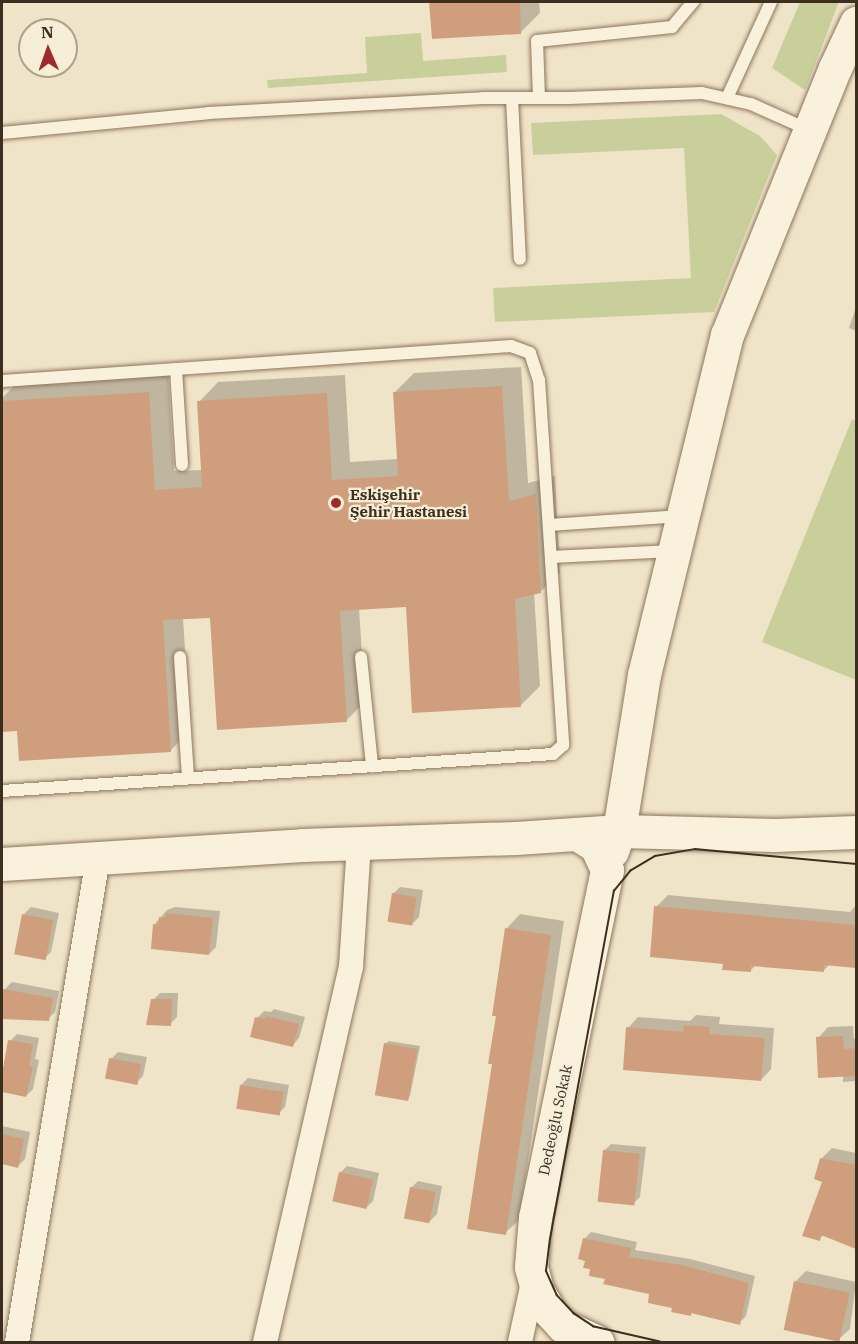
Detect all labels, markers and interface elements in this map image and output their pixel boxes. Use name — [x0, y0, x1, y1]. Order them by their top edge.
north arrow — [18, 18, 78, 78]
text: N — [41, 22, 54, 42]
place label: Eskişehir Şehir Hastanesi — [350, 485, 467, 520]
marker: Eskişehir Şehir Hastanesi — [327, 494, 345, 512]
street label: Dedeoğlu Sokak — [534, 1063, 576, 1177]

